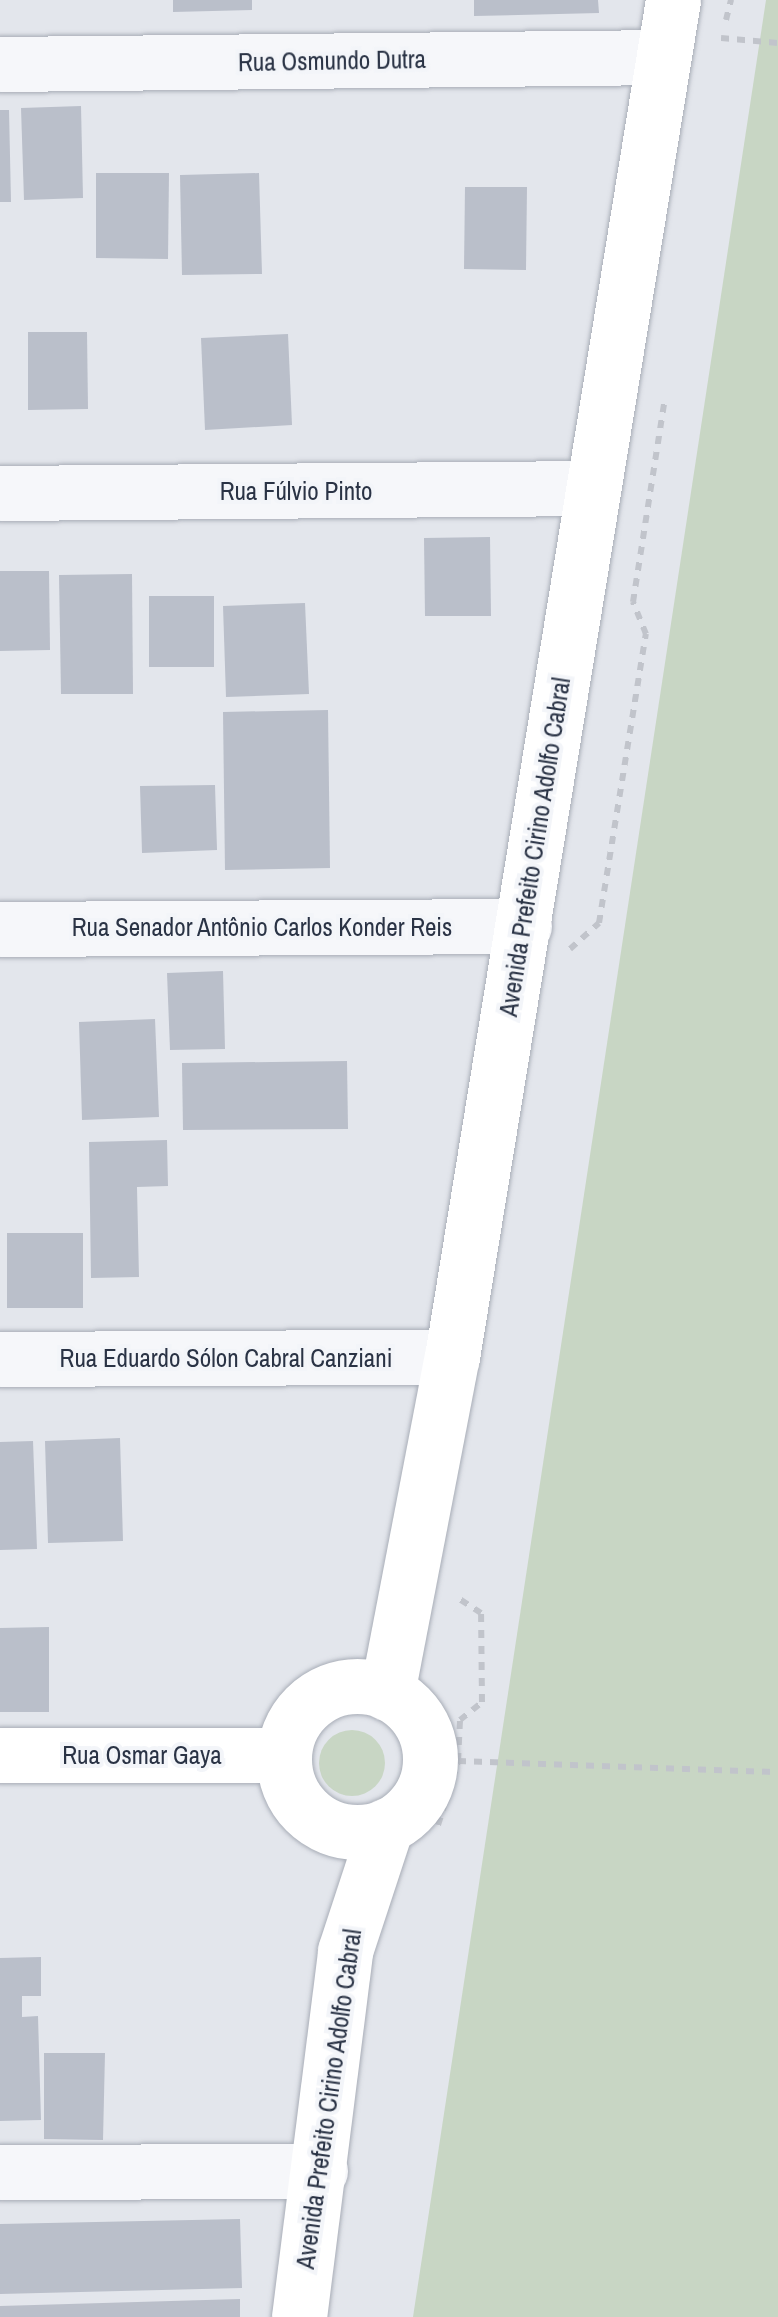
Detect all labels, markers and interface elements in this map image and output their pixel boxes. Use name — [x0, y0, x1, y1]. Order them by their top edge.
street label: Rua Osmundo Dutra — [238, 44, 426, 78]
street label: Rua Fúlvio Pinto — [220, 476, 372, 506]
street label: Avenida Prefeito Cirino Adolfo Cabral — [493, 675, 577, 1019]
street label: Rua Senador Antônio Carlos Konder Reis — [71, 912, 453, 942]
street label: Rua Eduardo Sólon Cabral Canziani — [60, 1343, 392, 1373]
street label: Rua Osmar Gaya — [62, 1740, 222, 1770]
street label: Avenida Prefeito Cirino Adolfo Cabral — [290, 1927, 368, 2271]

